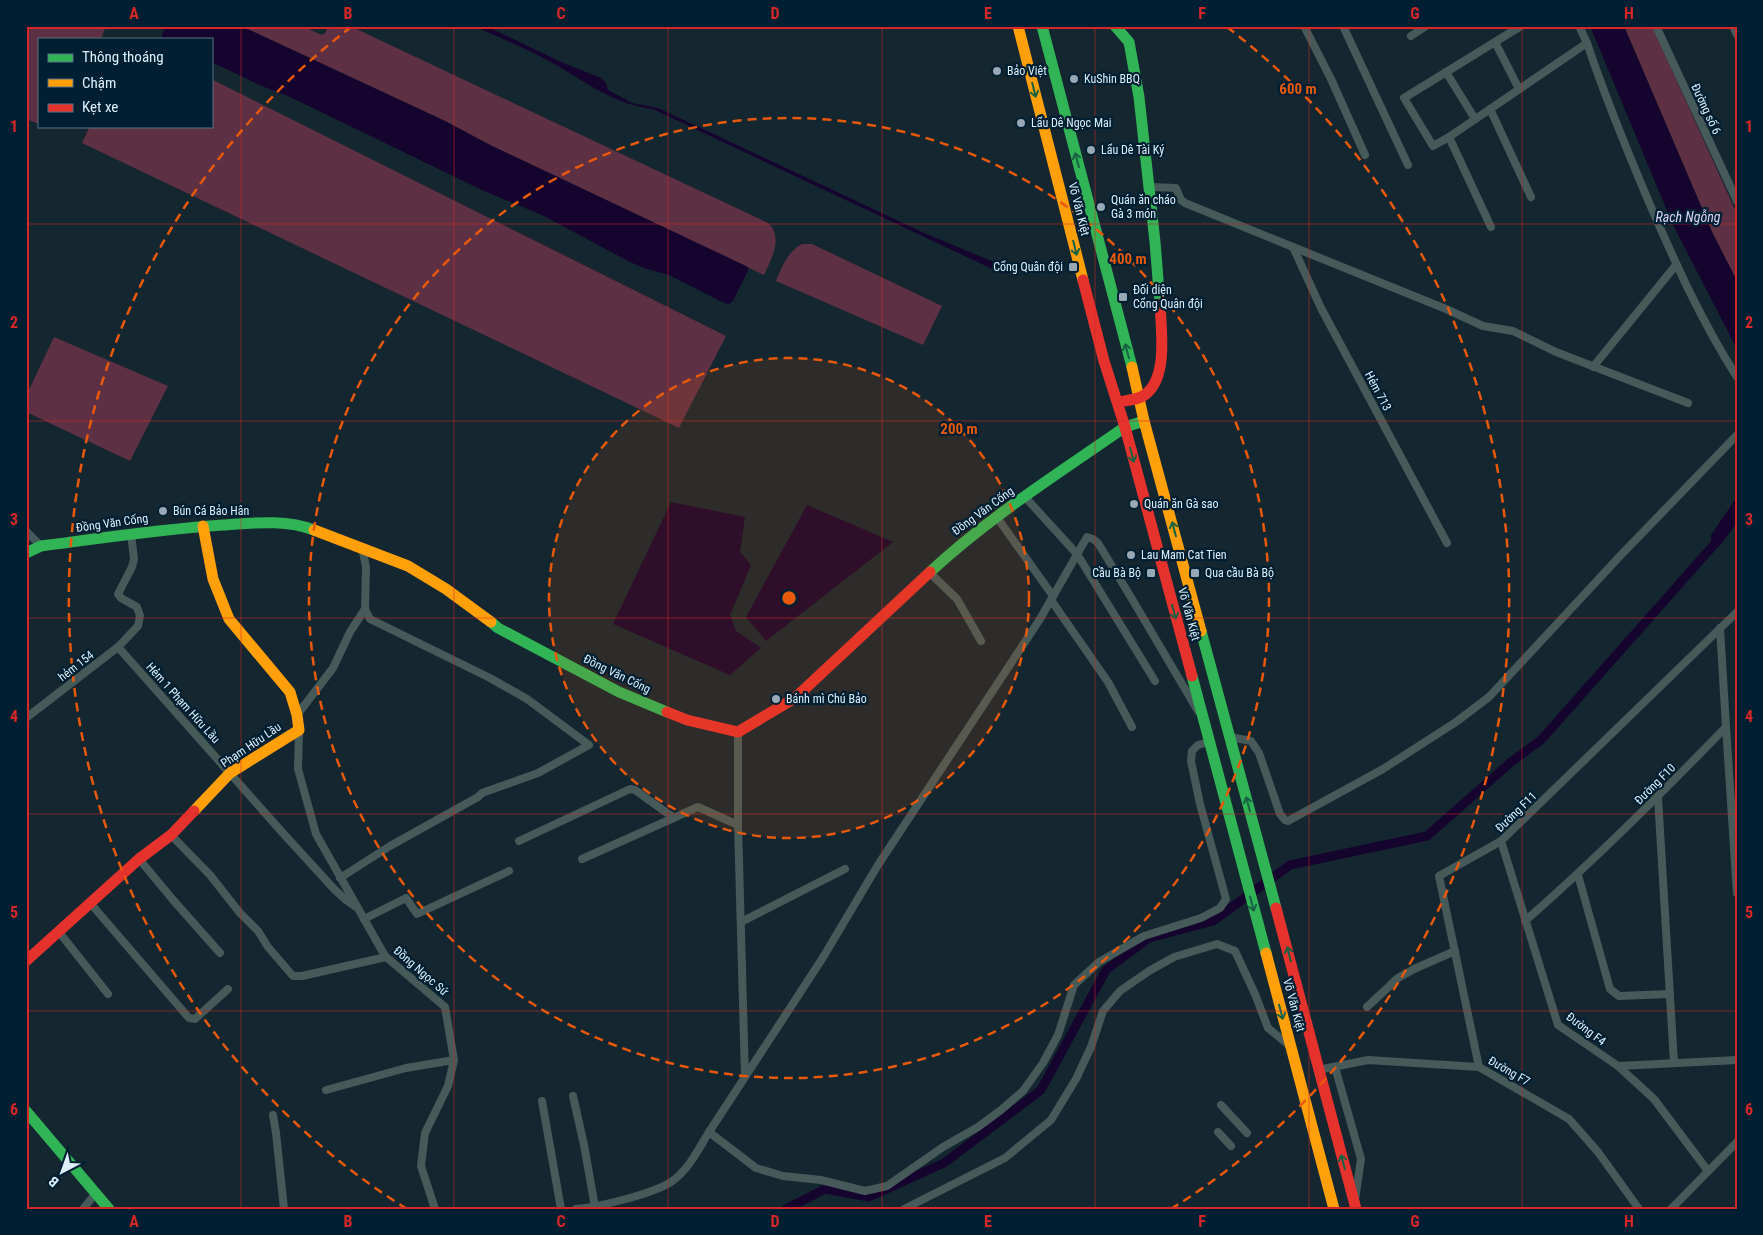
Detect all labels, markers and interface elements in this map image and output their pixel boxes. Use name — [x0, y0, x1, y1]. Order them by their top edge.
text: A — [129, 4, 139, 23]
text: B — [344, 4, 353, 23]
text: C — [556, 4, 566, 23]
text: D — [770, 4, 780, 23]
text: E — [984, 4, 992, 23]
text: F — [1198, 4, 1206, 23]
text: G — [1410, 4, 1420, 23]
text: H — [1624, 4, 1634, 23]
legend — [38, 38, 212, 128]
text: Thông thoáng — [82, 48, 164, 66]
place label: Bảo Việt — [1007, 64, 1047, 78]
marker: Bảo Việt — [991, 65, 1003, 77]
place label: KuShin BBQ — [1084, 72, 1140, 86]
marker: KuShin BBQ — [1068, 73, 1080, 85]
text: Chậm — [82, 74, 116, 92]
text: 600 m — [1279, 80, 1317, 98]
street label: Đường số 6 — [1688, 81, 1724, 137]
one-way arrow — [1030, 82, 1040, 98]
text: Kẹt xe — [82, 98, 118, 116]
place label: Lẩu Dê Ngọc Mai — [1031, 116, 1111, 130]
text: 1 — [10, 117, 18, 136]
marker: Lẩu Dê Ngọc Mai — [1015, 117, 1027, 129]
text: 1 — [1745, 117, 1753, 136]
place label: Lẩu Dê Tài Ký — [1101, 143, 1164, 157]
marker: Lẩu Dê Tài Ký — [1085, 144, 1097, 156]
one-way arrow — [1072, 152, 1081, 168]
street label: Võ Văn Kiệt — [1066, 181, 1092, 238]
place label: Quán ăn cháo Gà 3 món — [1111, 193, 1176, 221]
marker: Quán ăn cháo Gà 3 món — [1095, 201, 1107, 213]
water label: Rạch Ngỗng — [1656, 209, 1721, 225]
one-way arrow — [1071, 239, 1080, 255]
text: 400 m — [1109, 250, 1147, 268]
place label: Cổng Quân đội — [993, 260, 1063, 274]
marker: Cổng Quân đội — [1067, 261, 1079, 273]
place label: Đối diện Cổng Quân đội — [1133, 283, 1203, 311]
marker: Đối diện Cổng Quân đội — [1117, 291, 1129, 303]
text: 2 — [10, 313, 18, 332]
text: 2 — [1745, 313, 1753, 332]
one-way arrow — [1122, 343, 1131, 359]
street label: Hẻm 713 — [1362, 369, 1394, 413]
text: 200 m — [940, 420, 978, 438]
one-way arrow — [1128, 446, 1138, 462]
street label: Đồng Văn Cống — [949, 484, 1017, 538]
place label: Quán ăn Gà sao — [1144, 497, 1218, 511]
marker: Quán ăn Gà sao — [1128, 498, 1140, 510]
place label: Bún Cá Bảo Hân — [173, 504, 249, 518]
marker: Bún Cá Bảo Hân — [157, 505, 169, 517]
text: 3 — [10, 510, 18, 529]
text: 3 — [1745, 510, 1753, 529]
street label: Đồng Văn Cống — [75, 511, 149, 535]
one-way arrow — [1168, 521, 1178, 537]
place label: Lau Mam Cat Tien — [1141, 548, 1227, 562]
marker: Lau Mam Cat Tien — [1125, 549, 1137, 561]
place label: Cầu Bà Bộ — [1092, 566, 1141, 580]
place label: Qua cầu Bà Bộ — [1205, 566, 1274, 580]
marker: Cầu Bà Bộ — [1145, 567, 1157, 579]
marker: Qua cầu Bà Bộ — [1189, 567, 1201, 579]
street label: Võ Văn Kiệt — [1175, 586, 1203, 643]
centre of rings — [780, 589, 798, 607]
one-way arrow — [1170, 603, 1180, 619]
street label: hẻm 154 — [56, 648, 97, 684]
street label: Đồng Văn Cống — [581, 652, 653, 696]
street label: Hẻm 1 Phạm Hữu Lầu — [143, 660, 223, 746]
place label: Bánh mì Chú Bảo — [786, 692, 867, 706]
marker: Bánh mì Chú Bảo — [770, 693, 782, 705]
text: 4 — [10, 707, 18, 726]
text: 4 — [1745, 707, 1753, 726]
street label: Phạm Hữu Lầu — [218, 720, 284, 770]
street label: Đường F10 — [1632, 761, 1678, 807]
street label: Đường F11 — [1493, 789, 1539, 835]
one-way arrow — [1243, 796, 1252, 812]
one-way arrow — [1248, 895, 1258, 911]
text: 5 — [10, 903, 18, 922]
text: 5 — [1745, 903, 1753, 922]
street label: Đồng Ngọc Sứ — [391, 943, 452, 999]
one-way arrow — [1284, 946, 1293, 962]
street label: Võ Văn Kiệt — [1280, 977, 1308, 1034]
one-way arrow — [1277, 1003, 1286, 1019]
street label: Đường F4 — [1563, 1010, 1609, 1048]
street label: Đường F7 — [1486, 1053, 1532, 1089]
text: 6 — [10, 1100, 18, 1119]
text: 6 — [1745, 1100, 1753, 1119]
north arrow — [38, 1148, 88, 1198]
one-way arrow — [1338, 1154, 1348, 1170]
text: B — [45, 1173, 62, 1190]
text: A — [129, 1212, 139, 1231]
text: B — [344, 1212, 353, 1231]
text: C — [556, 1212, 566, 1231]
text: D — [770, 1212, 780, 1231]
text: E — [984, 1212, 992, 1231]
text: F — [1198, 1212, 1206, 1231]
text: G — [1410, 1212, 1420, 1231]
text: H — [1624, 1212, 1634, 1231]

